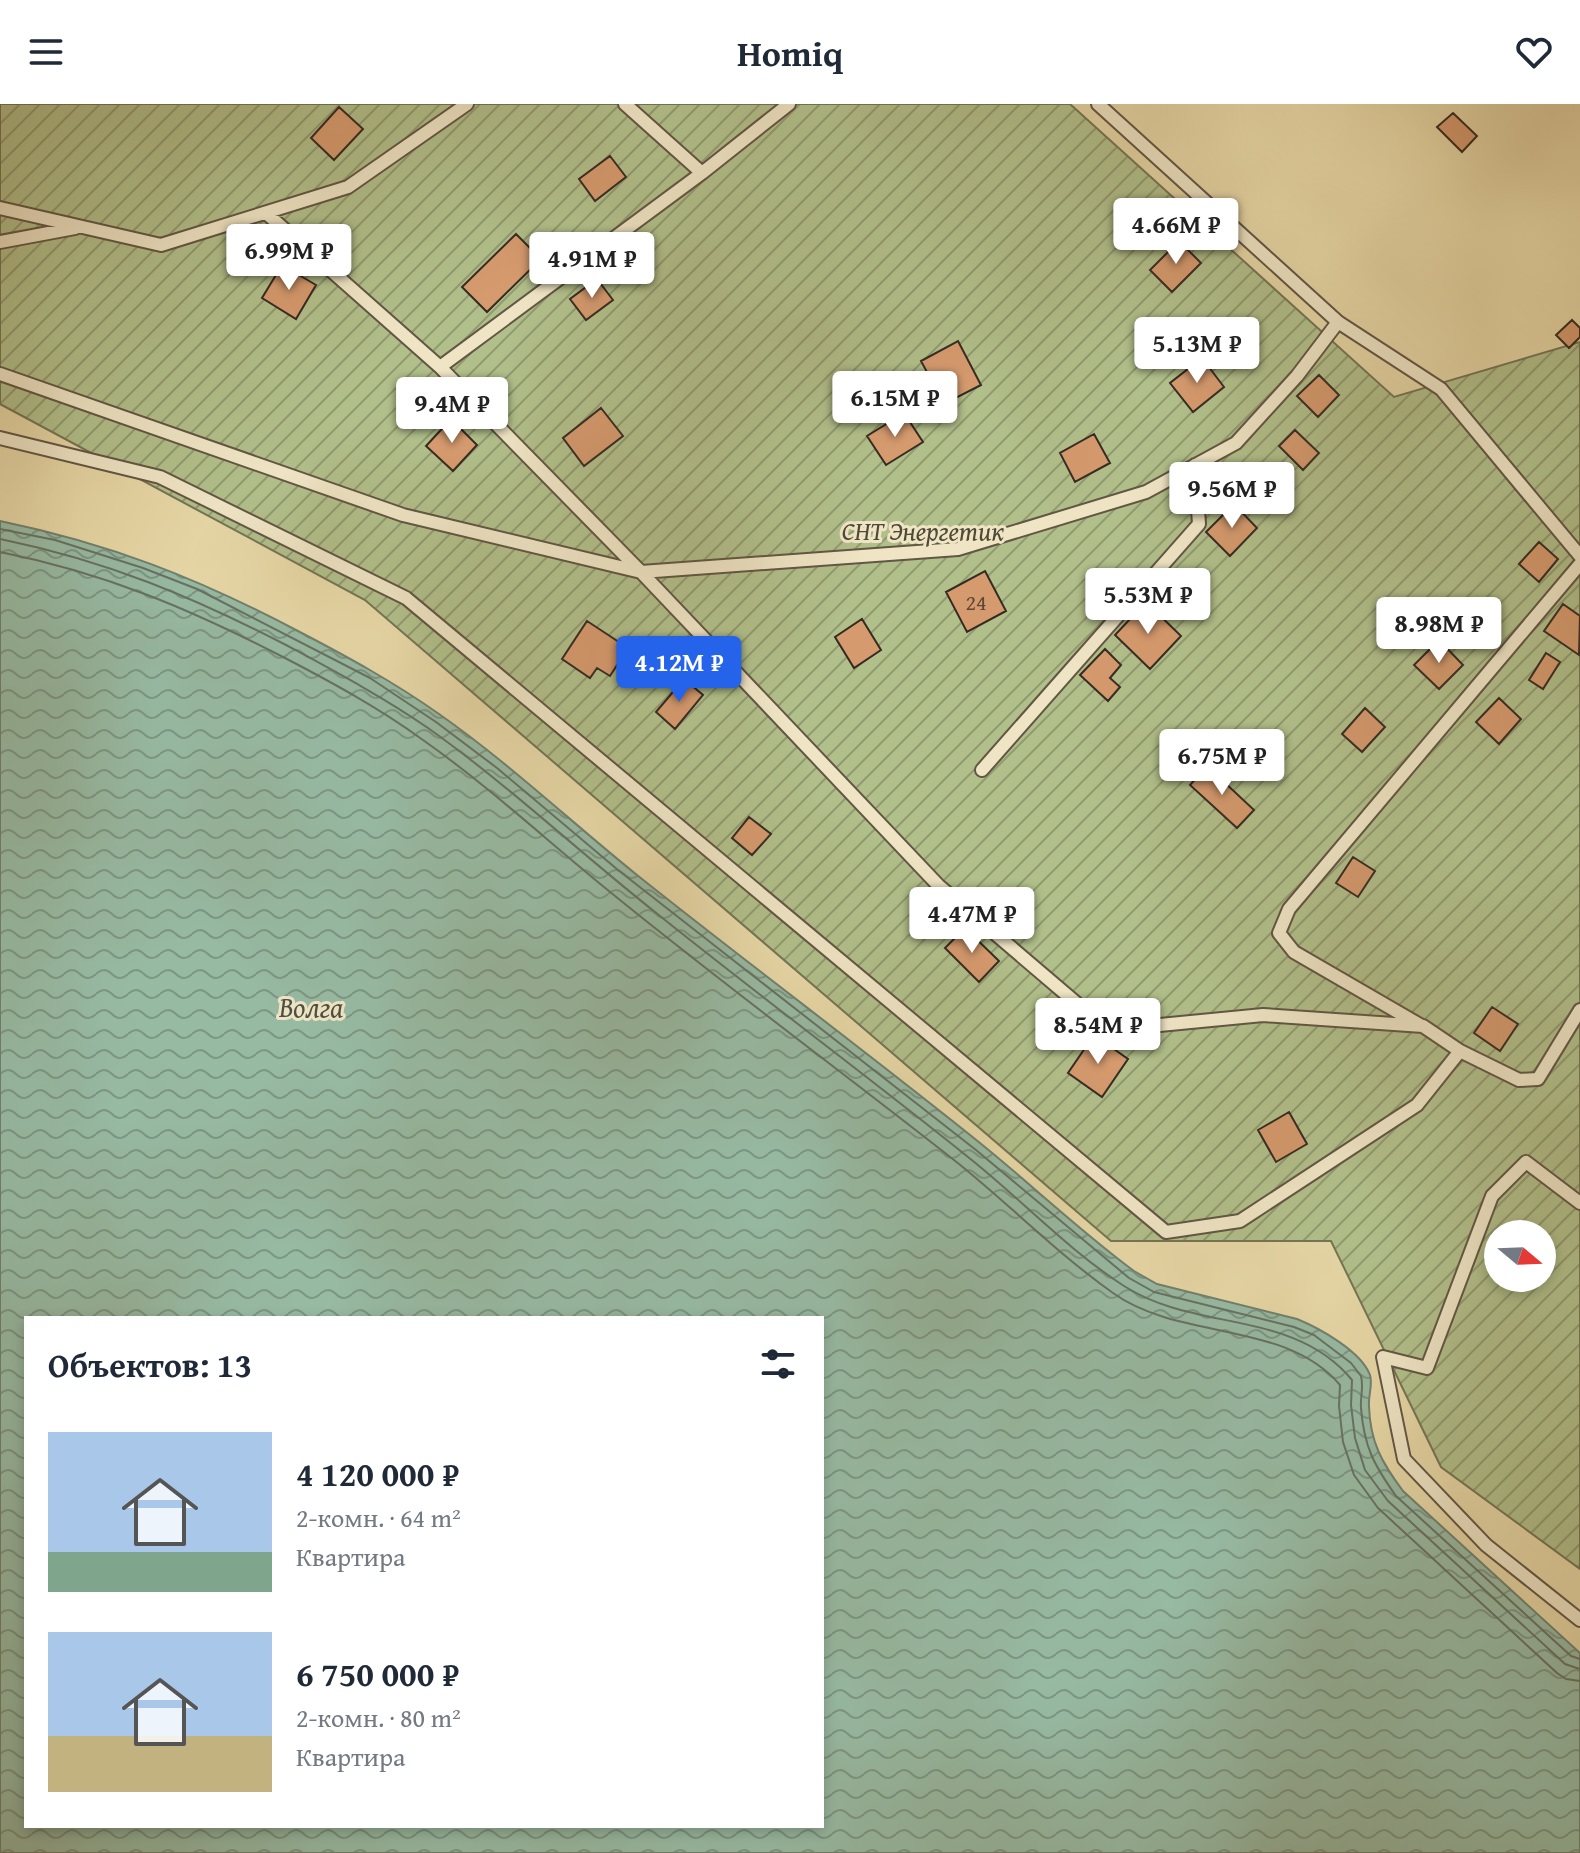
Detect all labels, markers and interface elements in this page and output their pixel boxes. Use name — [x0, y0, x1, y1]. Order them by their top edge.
text: Homiq — [737, 26, 843, 79]
icon: menu — [24, 30, 68, 74]
icon: heart — [1512, 30, 1556, 74]
pin: 4.66M ₽ — [1102, 198, 1250, 266]
text: 4.66M ₽ — [1131, 204, 1221, 243]
pin: 6.99M ₽ — [215, 224, 363, 292]
text: 6.99M ₽ — [244, 230, 334, 269]
pin: 4.91M ₽ — [518, 232, 666, 300]
text: 4.91M ₽ — [547, 238, 637, 277]
pin: 5.13M ₽ — [1123, 317, 1271, 385]
text: 5.13M ₽ — [1152, 323, 1242, 362]
pin: 6.15M ₽ — [821, 371, 969, 439]
pin: 9.4M ₽ — [387, 377, 517, 445]
text: 6.15M ₽ — [850, 377, 940, 416]
text: 9.4M ₽ — [414, 383, 490, 422]
pin: 9.56M ₽ — [1158, 462, 1306, 530]
text: 9.56M ₽ — [1187, 468, 1277, 507]
park label: СНТ Энергетик — [842, 511, 1004, 550]
pin: 5.53M ₽ — [1074, 568, 1222, 636]
text: 5.53M ₽ — [1103, 574, 1193, 613]
house number: 24 — [965, 586, 987, 618]
pin: 8.98M ₽ — [1365, 597, 1513, 665]
text: 8.98M ₽ — [1394, 603, 1484, 642]
pin: 4.12M ₽ — [605, 636, 753, 704]
text: 4.12M ₽ — [634, 642, 724, 681]
pin: 6.75M ₽ — [1148, 729, 1296, 797]
text: 6.75M ₽ — [1177, 735, 1267, 774]
pin: 4.47M ₽ — [898, 887, 1046, 955]
text: 4.47M ₽ — [927, 893, 1017, 932]
water label: Волга — [278, 986, 343, 1027]
pin: 8.54M ₽ — [1024, 998, 1172, 1066]
text: 8.54M ₽ — [1053, 1004, 1143, 1043]
north arrow — [1484, 1220, 1556, 1292]
map controls — [1484, 1220, 1556, 1292]
text: Объектов: 13 — [48, 1340, 252, 1389]
icon: filters — [756, 1342, 800, 1386]
text: 4 120 000 ₽ — [296, 1449, 459, 1498]
icon: home — [112, 1464, 208, 1560]
text: 2-комн. · 64 m² — [296, 1498, 461, 1537]
text: Квартира — [296, 1537, 405, 1576]
text: 6 750 000 ₽ — [296, 1649, 459, 1698]
icon: home — [112, 1664, 208, 1760]
text: 2-комн. · 80 m² — [296, 1698, 461, 1737]
text: Квартира — [296, 1737, 405, 1776]

